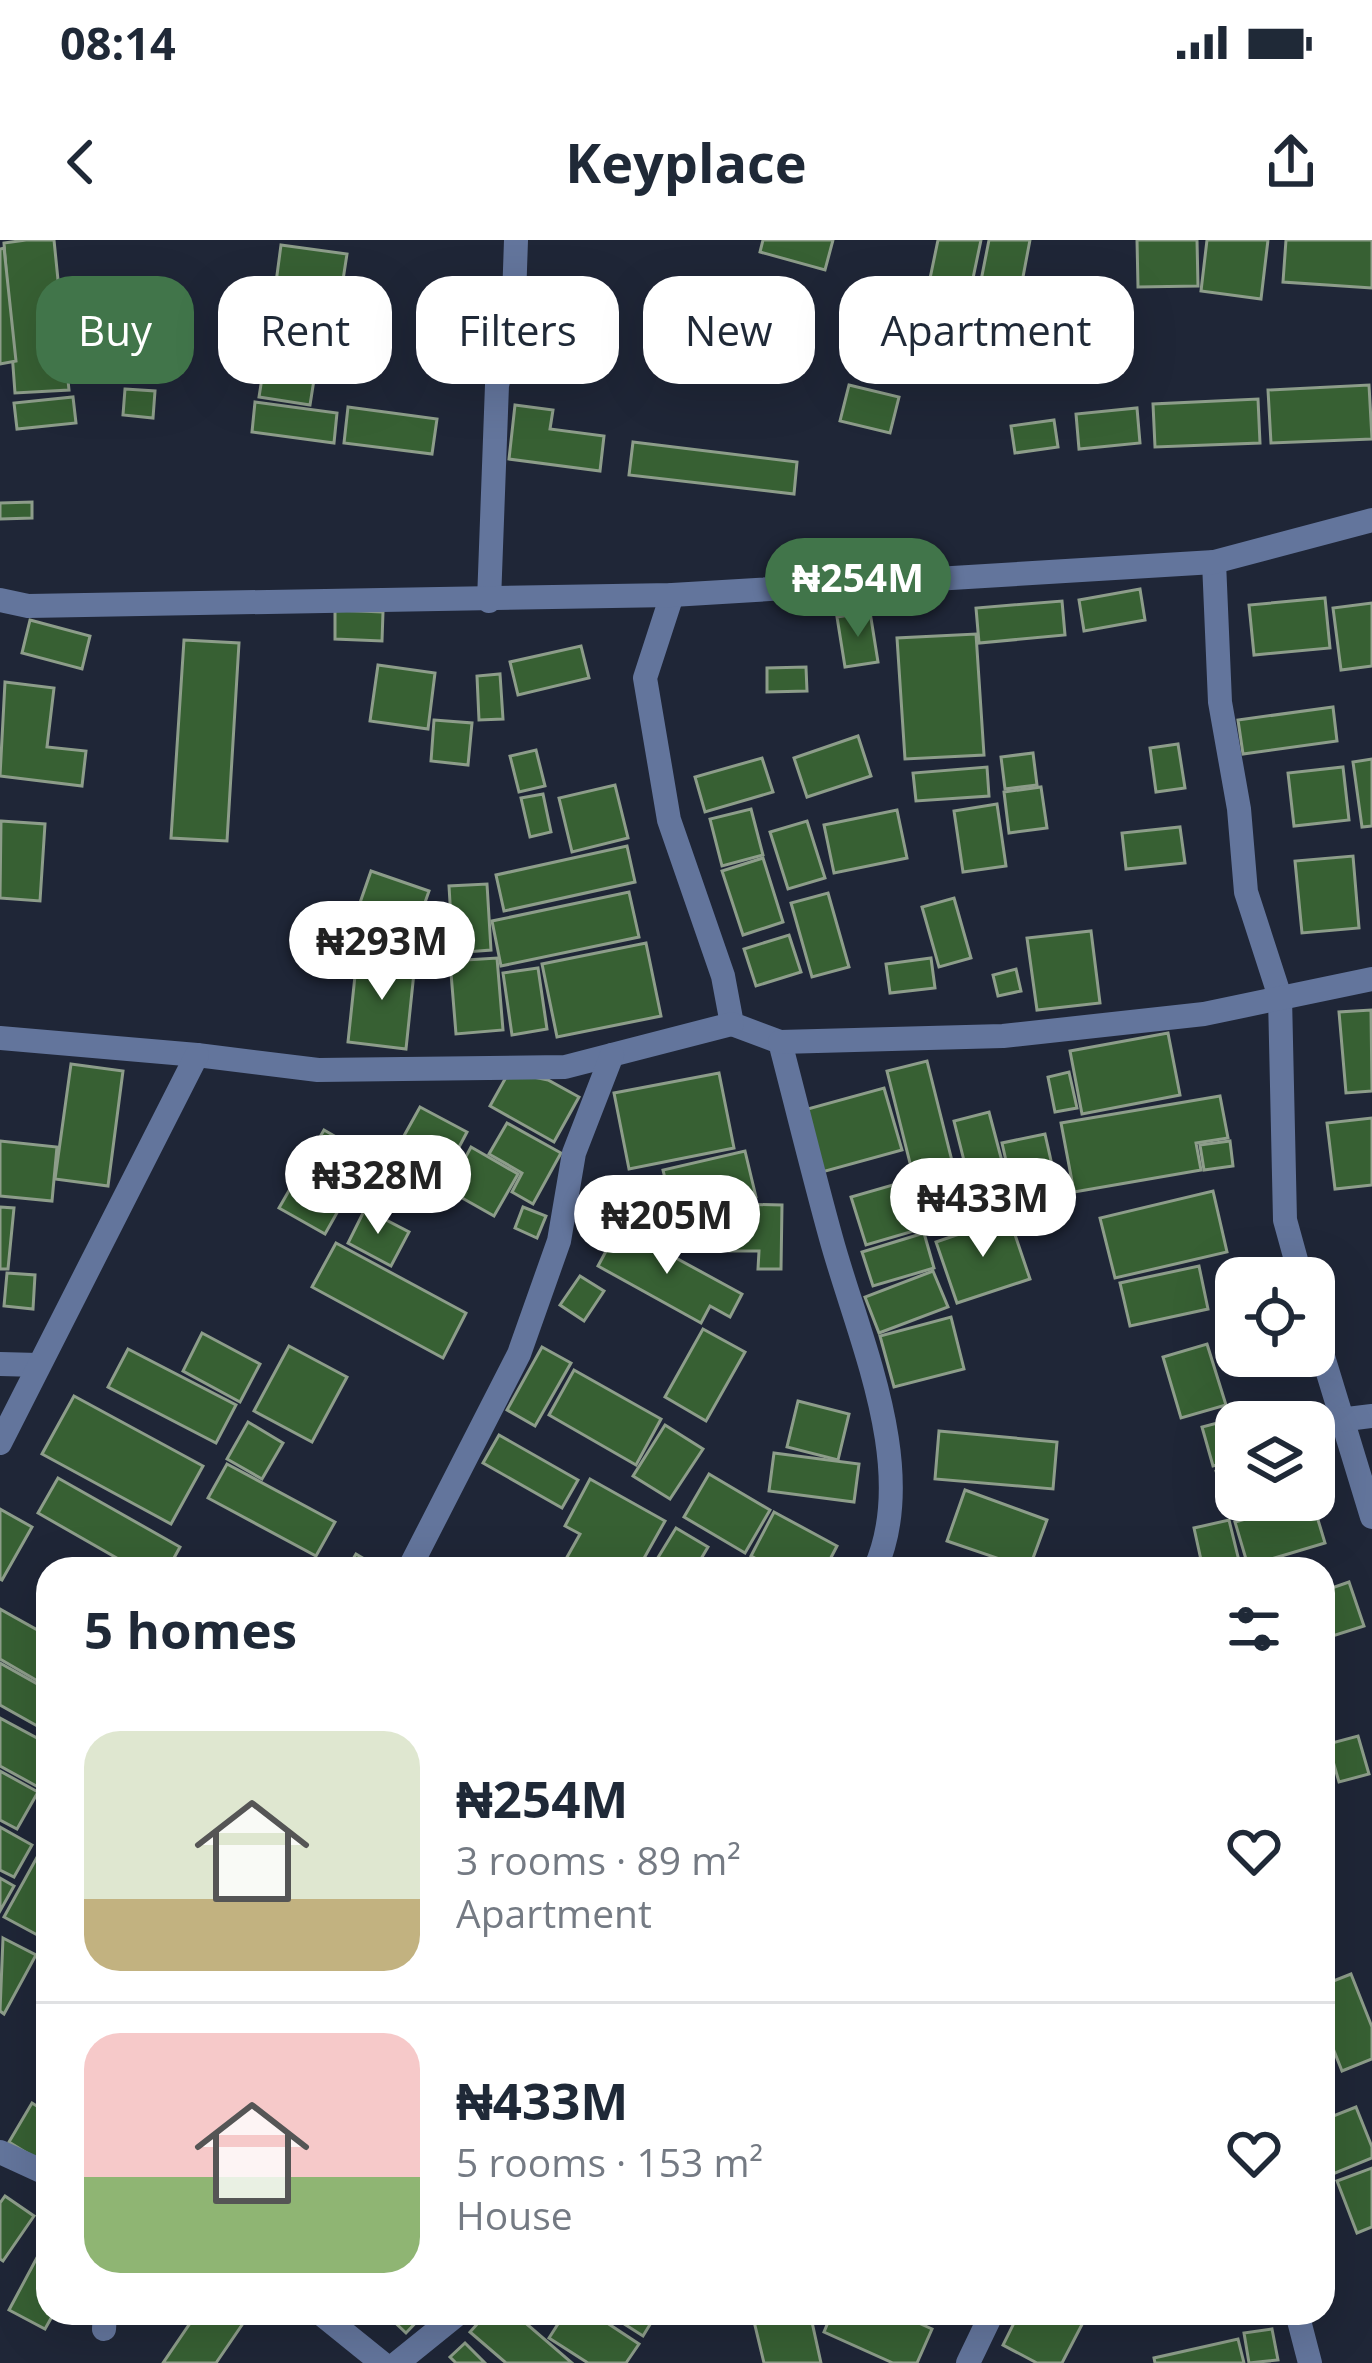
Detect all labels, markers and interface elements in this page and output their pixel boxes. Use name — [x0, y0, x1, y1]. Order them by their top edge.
text: 08:14 — [60, 12, 176, 73]
text: Keyplace — [565, 125, 807, 199]
icon: back — [48, 129, 114, 195]
icon: share — [1258, 129, 1324, 195]
chip: Buy — [36, 276, 194, 384]
chip: Rent — [218, 276, 392, 384]
chip: Filters — [416, 276, 619, 384]
chip: New — [643, 276, 815, 384]
chip: Apartment — [839, 276, 1134, 384]
pin: ₦254M — [774, 538, 942, 640]
text: ₦254M — [792, 550, 924, 603]
pin: ₦293M — [298, 901, 466, 1003]
text: ₦293M — [316, 913, 448, 966]
pin: ₦328M — [294, 1135, 462, 1237]
text: ₦328M — [312, 1147, 444, 1200]
pin: ₦433M — [899, 1158, 1067, 1260]
text: ₦433M — [917, 1170, 1049, 1223]
pin: ₦205M — [583, 1175, 751, 1277]
text: ₦205M — [601, 1187, 733, 1240]
map controls — [1215, 1257, 1335, 1521]
button: locate — [1215, 1257, 1335, 1377]
button: layers — [1215, 1401, 1335, 1521]
text: 5 homes — [84, 1594, 297, 1664]
icon: filters — [1221, 1596, 1287, 1662]
text: ₦254M — [456, 1763, 628, 1833]
icon: home — [180, 1779, 324, 1923]
icon: heart — [1221, 1818, 1287, 1884]
text: 3 rooms · 89 m² — [456, 1833, 741, 1886]
text: Apartment — [456, 1886, 652, 1939]
text: ₦433M — [456, 2065, 628, 2135]
icon: home — [180, 2081, 324, 2225]
icon: heart — [1221, 2120, 1287, 2186]
text: 5 rooms · 153 m² — [456, 2135, 763, 2188]
text: House — [456, 2188, 573, 2241]

